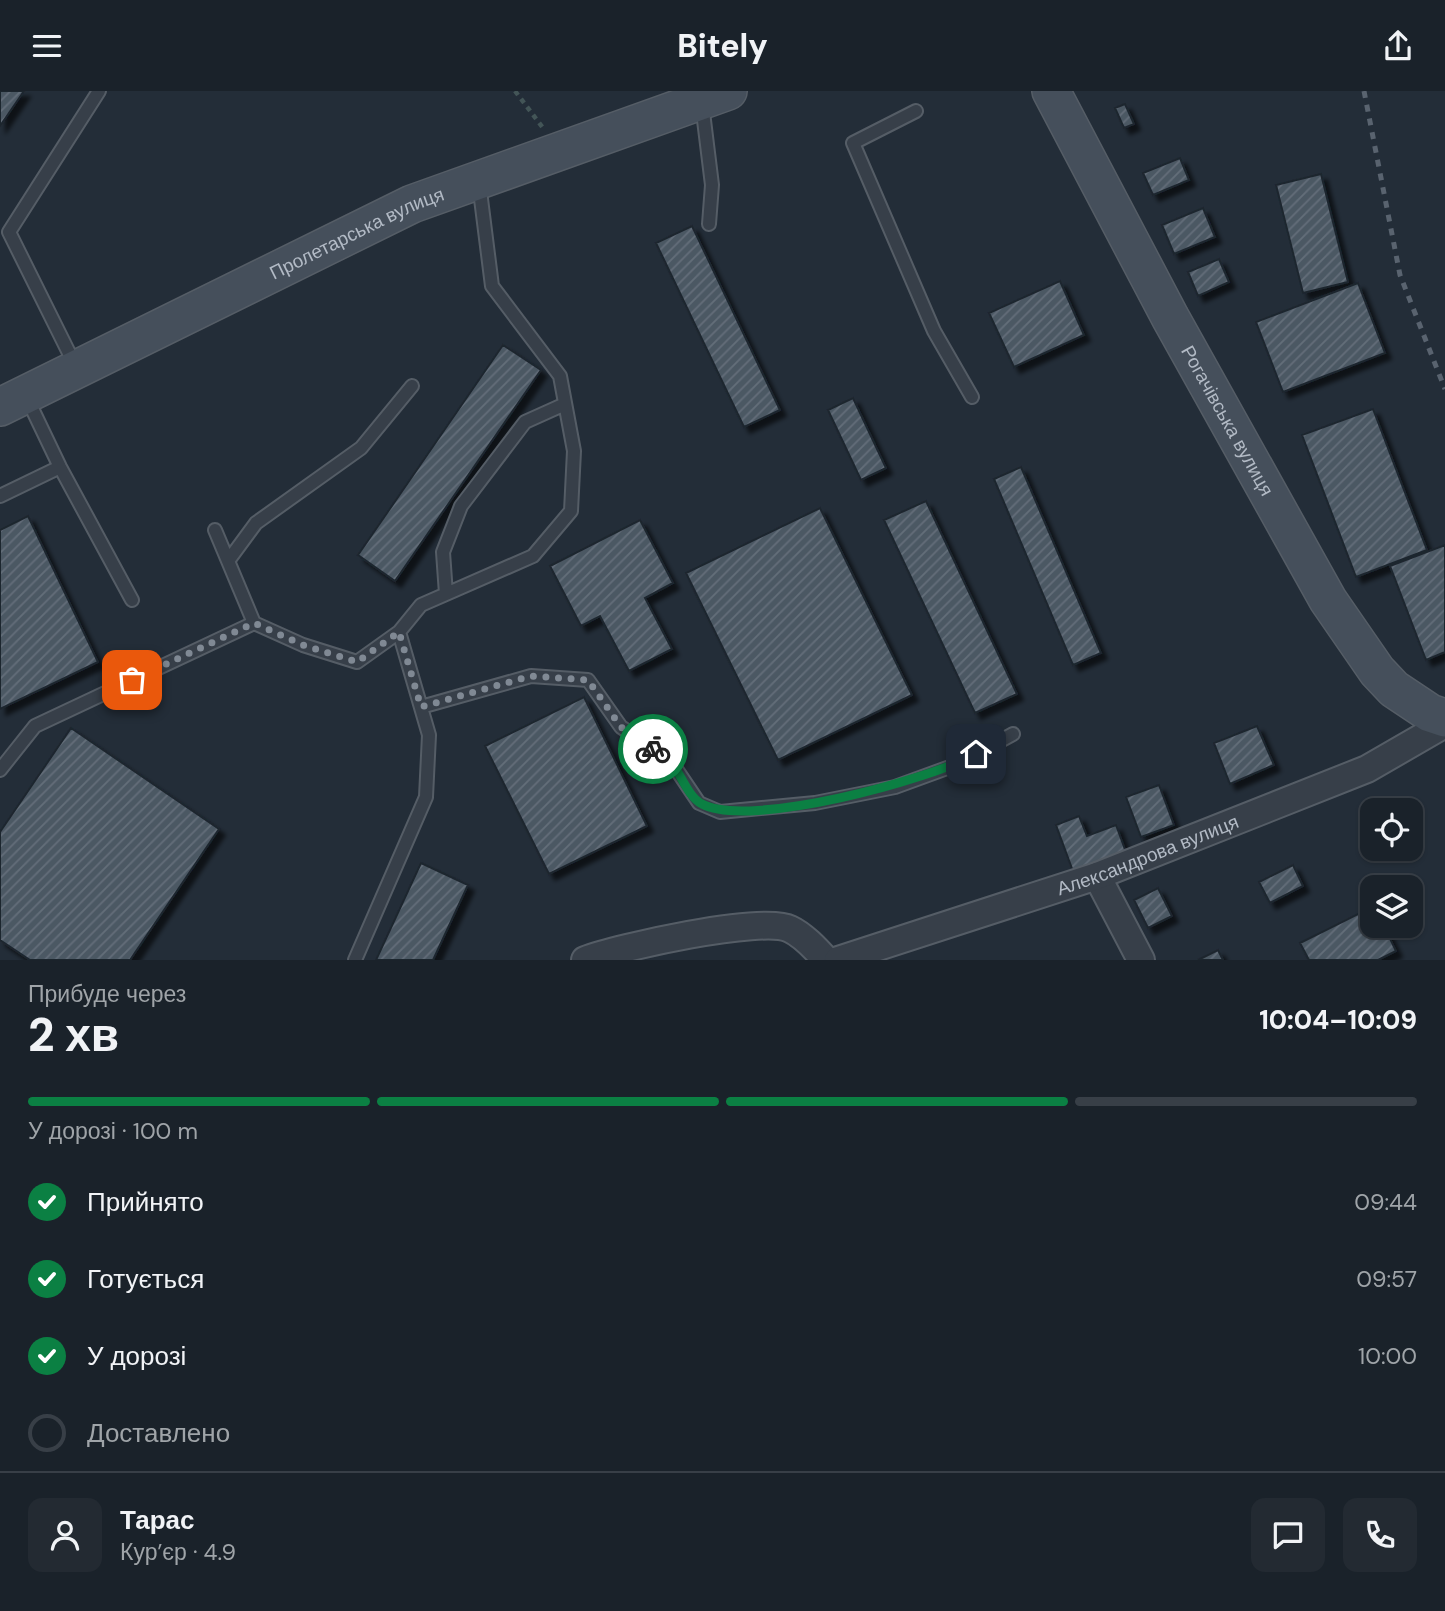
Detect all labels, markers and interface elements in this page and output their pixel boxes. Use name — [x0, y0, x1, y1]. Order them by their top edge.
text: Bitely — [677, 25, 768, 67]
icon: menu — [28, 27, 66, 65]
icon: share — [1379, 27, 1417, 65]
street label: Пролетарська вулиця — [265, 182, 447, 285]
street label: Рогачівська вулиця — [1175, 341, 1279, 500]
pin — [102, 650, 162, 710]
icon: bag — [113, 661, 151, 699]
courier — [618, 714, 688, 784]
pin — [946, 724, 1006, 784]
icon: bike — [634, 730, 672, 768]
icon: home — [957, 735, 995, 773]
map controls — [1360, 798, 1423, 938]
button: locate — [1360, 798, 1423, 861]
street label: Александрова вулиця — [1054, 809, 1242, 901]
button: layers — [1360, 875, 1423, 938]
text: Прибуде через — [28, 979, 186, 1009]
text: 10:04–10:09 — [1259, 1003, 1417, 1037]
text: 2 хв — [28, 1005, 119, 1065]
text: У дорозі · 100 m — [28, 1116, 198, 1146]
icon: check — [28, 1183, 66, 1221]
text: Прийнято — [87, 1185, 204, 1219]
text: 09:44 — [1354, 1187, 1417, 1217]
icon: check — [28, 1260, 66, 1298]
text: Готується — [87, 1262, 204, 1296]
text: 09:57 — [1356, 1264, 1417, 1294]
icon: check — [28, 1337, 66, 1375]
text: У дорозі — [87, 1339, 186, 1373]
text: 10:00 — [1358, 1341, 1417, 1371]
text: Доставлено — [87, 1416, 230, 1450]
button: person — [28, 1498, 102, 1572]
button: chat — [1251, 1498, 1325, 1572]
button: phone — [1343, 1498, 1417, 1572]
text: Тарас — [120, 1503, 195, 1537]
text: Кур’єр · 4.9 — [120, 1537, 236, 1567]

